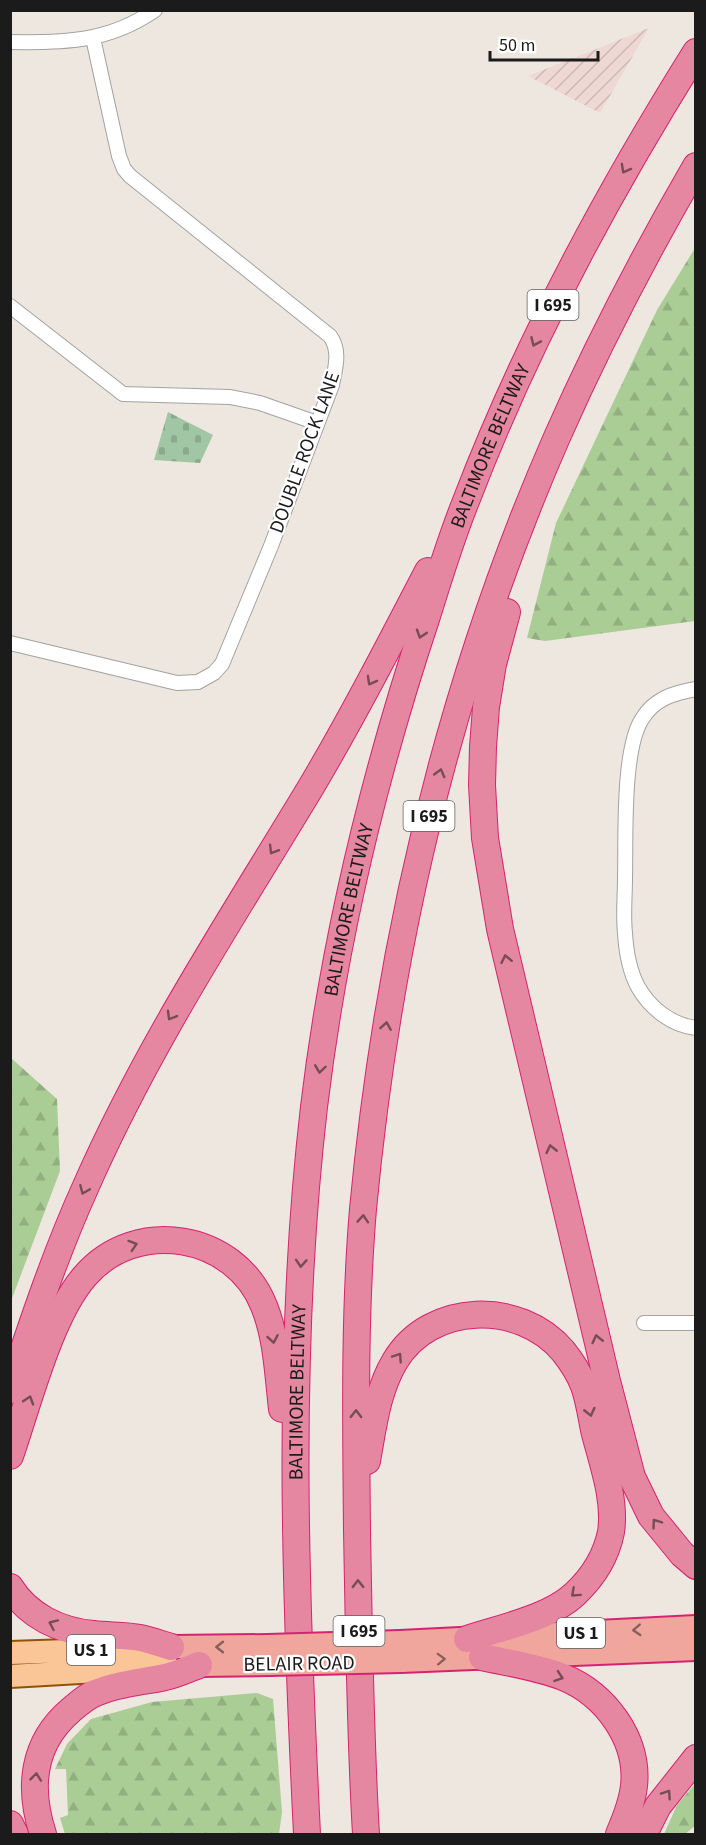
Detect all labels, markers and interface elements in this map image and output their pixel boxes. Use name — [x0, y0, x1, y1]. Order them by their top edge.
scale bar — [490, 24, 598, 62]
text: 50 m — [499, 33, 535, 58]
one-way arrow — [621, 163, 633, 174]
road number: I 695 — [528, 290, 578, 320]
one-way arrow — [530, 336, 542, 347]
street label: BALTIMORE BELTWAY — [444, 359, 538, 532]
street label: DOUBLE ROCK LANE — [263, 368, 347, 537]
one-way arrow — [415, 628, 428, 639]
one-way arrow — [367, 675, 378, 686]
one-way arrow — [433, 769, 445, 779]
road number: I 695 — [404, 801, 454, 831]
street label: BALTIMORE BELTWAY — [317, 820, 381, 999]
one-way arrow — [268, 844, 280, 854]
one-way arrow — [500, 955, 513, 965]
one-way arrow — [167, 1010, 179, 1020]
one-way arrow — [379, 1021, 392, 1031]
one-way arrow — [314, 1064, 326, 1074]
one-way arrow — [546, 1144, 559, 1154]
one-way arrow — [79, 1184, 91, 1195]
one-way arrow — [356, 1215, 369, 1224]
one-way arrow — [127, 1240, 138, 1252]
one-way arrow — [295, 1259, 308, 1268]
street label: BALTIMORE BELTWAY — [282, 1303, 314, 1480]
one-way arrow — [266, 1334, 279, 1344]
one-way arrow — [591, 1334, 604, 1344]
one-way arrow — [391, 1353, 402, 1364]
one-way arrow — [22, 1395, 34, 1406]
one-way arrow — [583, 1406, 596, 1416]
one-way arrow — [350, 1409, 362, 1418]
one-way arrow — [652, 1519, 663, 1530]
one-way arrow — [352, 1580, 364, 1589]
one-way arrow — [572, 1586, 582, 1597]
road number: I 695 — [334, 1616, 385, 1646]
road number: US 1 — [557, 1618, 605, 1648]
one-way arrow — [48, 1619, 59, 1631]
one-way arrow — [633, 1624, 642, 1637]
road number: US 1 — [67, 1635, 115, 1665]
one-way arrow — [215, 1640, 224, 1653]
street label: BELAIR ROAD — [243, 1649, 355, 1679]
one-way arrow — [437, 1652, 446, 1665]
one-way arrow — [554, 1669, 564, 1682]
one-way arrow — [29, 1773, 42, 1782]
one-way arrow — [660, 1790, 671, 1801]

